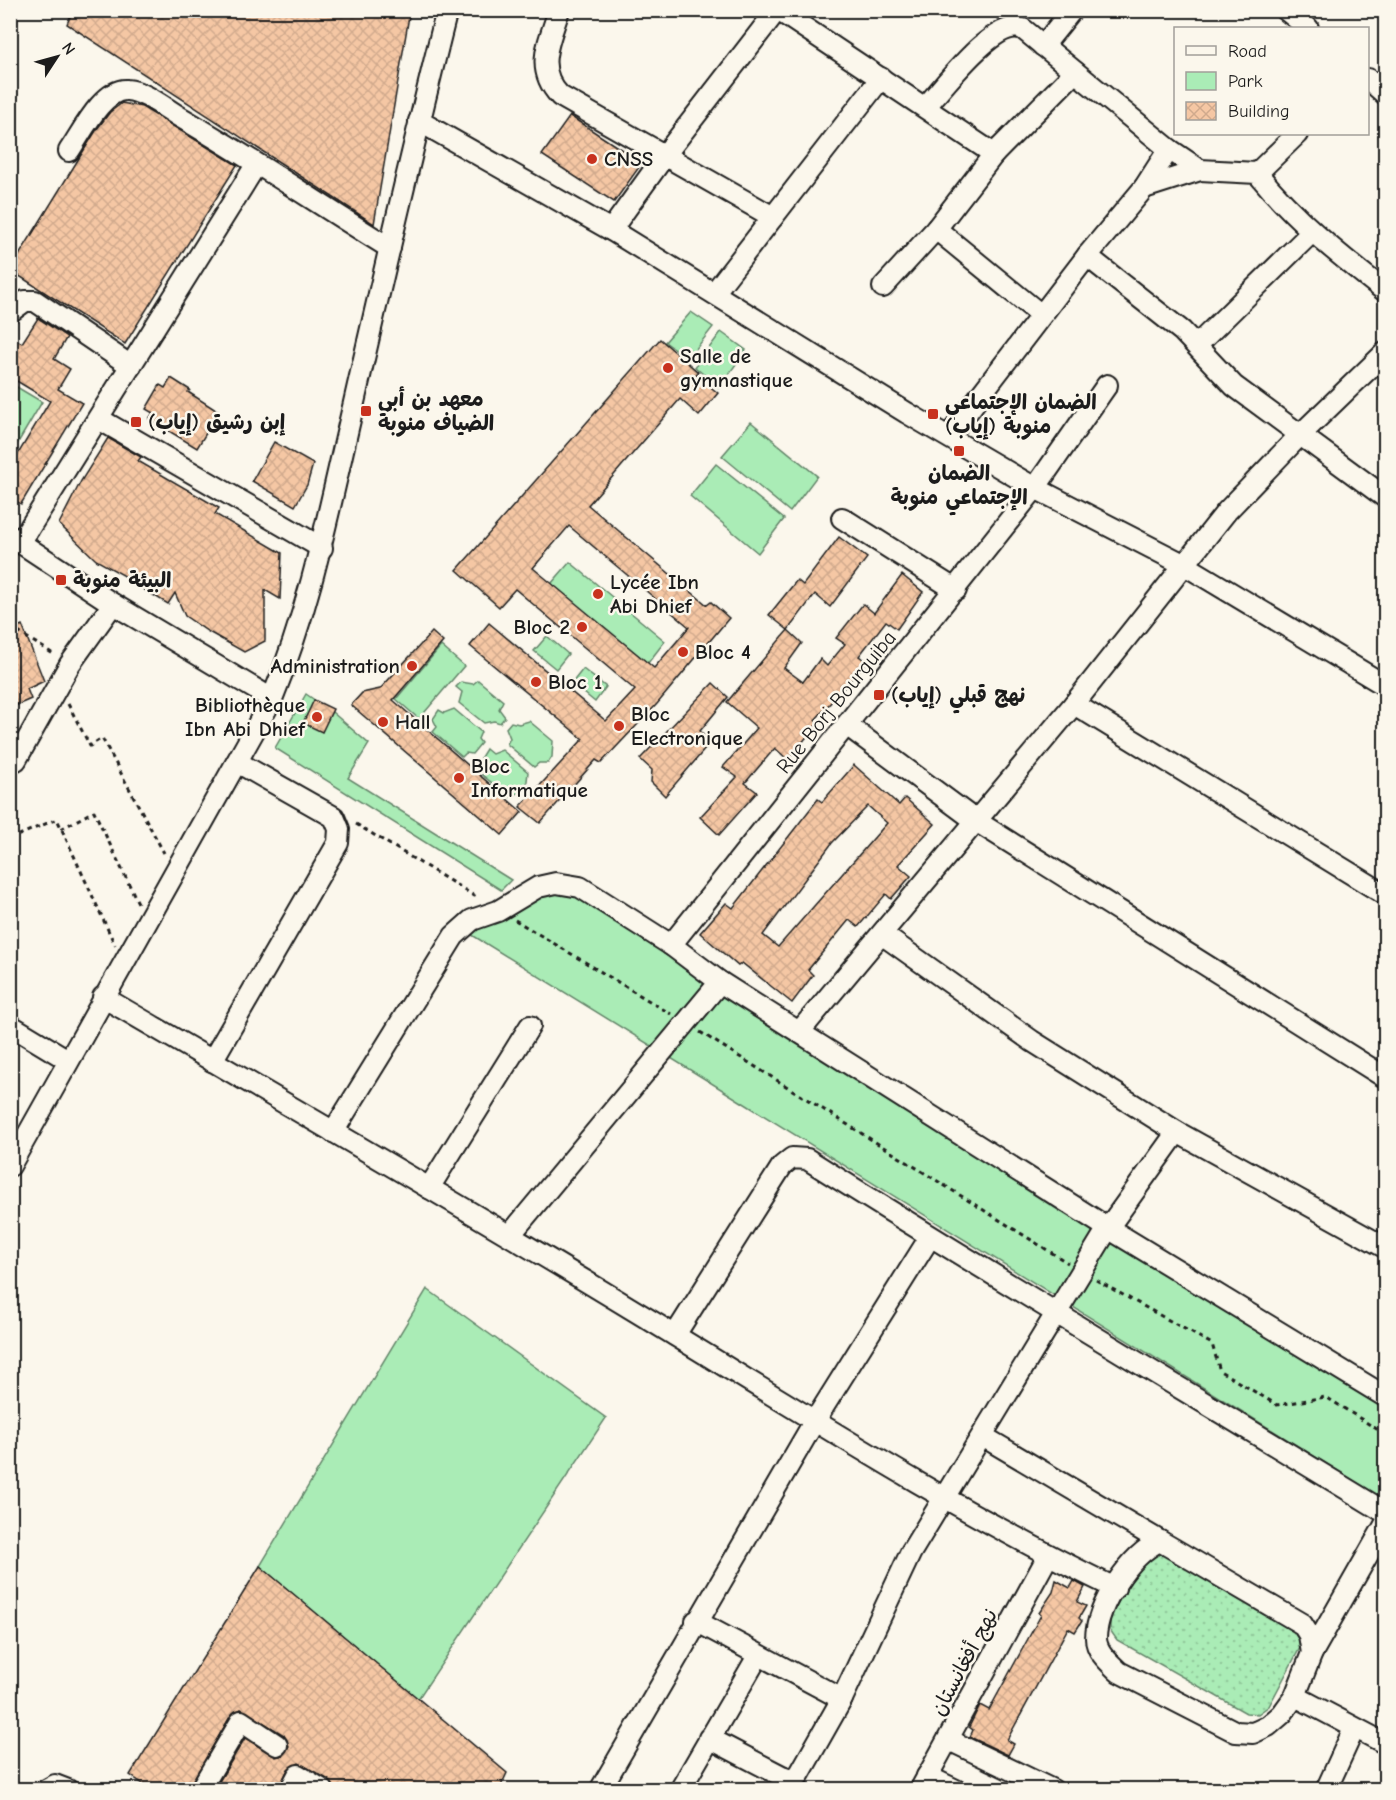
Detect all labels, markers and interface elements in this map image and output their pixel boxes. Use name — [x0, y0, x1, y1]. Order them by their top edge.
north arrow — [27, 27, 87, 87]
legend — [1174, 27, 1369, 135]
text: N — [58, 39, 79, 58]
text: Road — [1228, 41, 1267, 62]
text: Park — [1228, 71, 1263, 92]
text: Building — [1228, 101, 1290, 122]
place label: CNSS — [604, 147, 653, 171]
marker: CNSS — [585, 152, 599, 166]
place label: Salle de gymnastique — [680, 344, 793, 392]
marker: Salle de gymnastique — [661, 361, 675, 375]
place label: معهد بن أبي الضياف منوبة — [378, 386, 494, 437]
place label: الضمان الإجتماعي منوبة (إياب) — [945, 390, 1097, 440]
marker: معهد بن أبي الضياف منوبة — [359, 404, 373, 418]
marker: الضمان الإجتماعي منوبة (إياب) — [926, 407, 940, 421]
place label: إبن رشيق (إياب) — [148, 410, 286, 436]
marker: إبن رشيق (إياب) — [129, 415, 143, 429]
marker: الضمان الإجتماعي منوبة — [952, 444, 966, 458]
place label: الضمان الإجتماعي منوبة — [890, 461, 1028, 516]
place label: البيئة منوبة — [73, 568, 171, 594]
place label: Lycée Ibn Abi Dhief — [610, 570, 699, 618]
marker: البيئة منوبة — [54, 573, 68, 587]
marker: Lycée Ibn Abi Dhief — [591, 587, 605, 601]
place label: Bloc 2 — [514, 615, 570, 639]
marker: Bloc 2 — [575, 620, 589, 634]
street label: Rue Borj Bourguiba — [771, 626, 901, 778]
place label: Bloc 4 — [695, 640, 751, 664]
marker: Bloc 4 — [676, 645, 690, 659]
place label: Administration — [271, 654, 400, 678]
marker: Administration — [405, 659, 419, 673]
place label: Bloc 1 — [548, 670, 602, 694]
marker: Bloc 1 — [529, 675, 543, 689]
place label: نهج قبلي (إياب) — [891, 683, 1025, 714]
marker: نهج قبلي (إياب) — [872, 688, 886, 702]
place label: Bibliothèque Ibn Abi Dhief — [185, 693, 306, 741]
place label: Bloc Electronique — [631, 702, 743, 750]
marker: Bibliothèque Ibn Abi Dhief — [310, 710, 324, 724]
place label: Hall — [395, 710, 431, 734]
marker: Hall — [376, 715, 390, 729]
marker: Bloc Electronique — [612, 719, 626, 733]
place label: Bloc Informatique — [471, 754, 588, 802]
marker: Bloc Informatique — [452, 771, 466, 785]
street label: نهج أفغانستان — [926, 1604, 1004, 1720]

